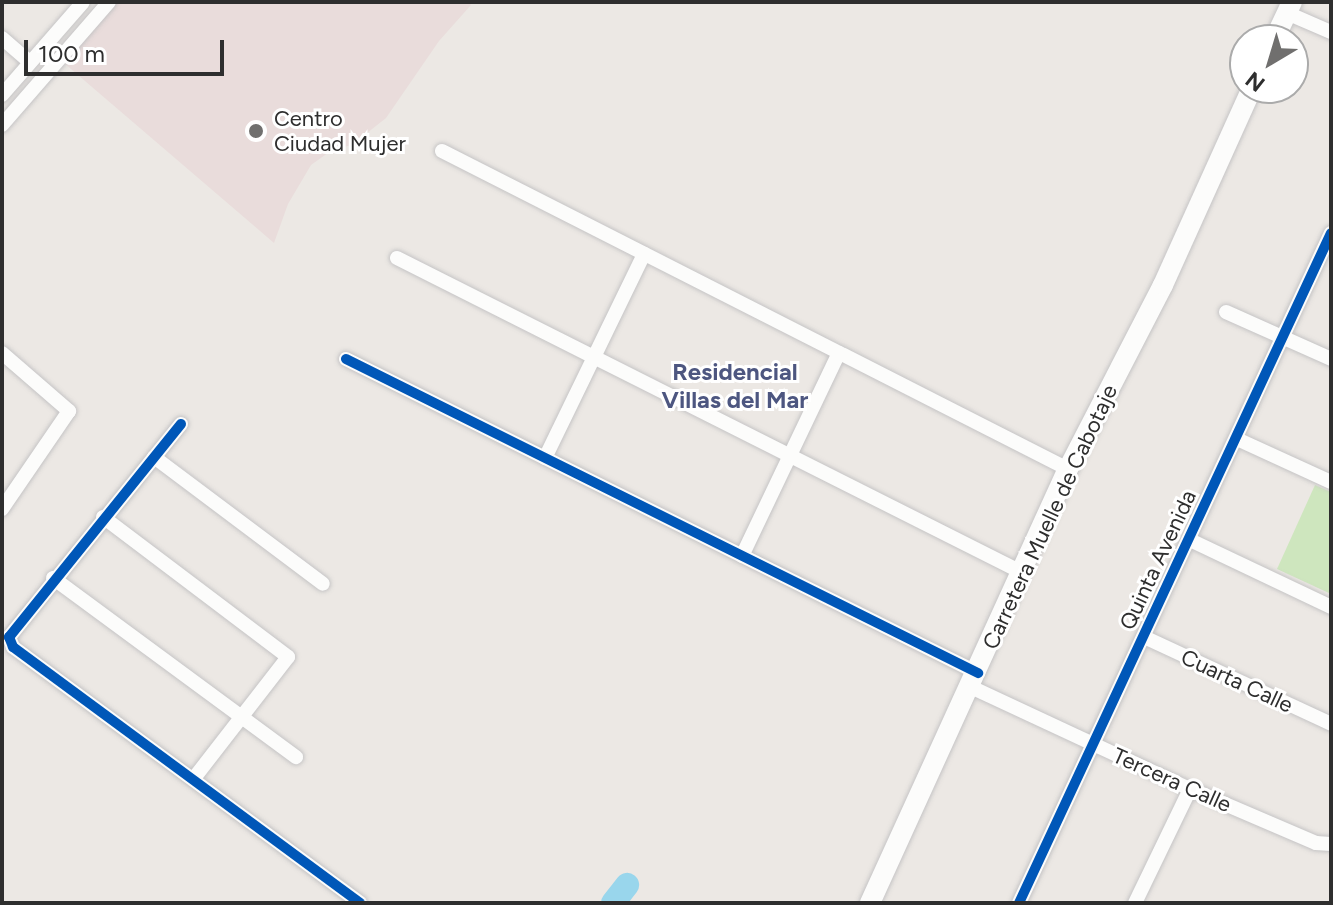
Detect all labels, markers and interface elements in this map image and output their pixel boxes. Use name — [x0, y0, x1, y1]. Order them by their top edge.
scale bar — [28, 24, 228, 74]
north arrow — [1229, 24, 1309, 104]
text: 100 m — [38, 39, 105, 68]
text: N — [1240, 66, 1270, 98]
place label: Centro Ciudad Mujer — [274, 105, 406, 156]
marker: Centro Ciudad Mujer — [245, 120, 267, 142]
district label: Residencial Villas del Mar — [662, 358, 808, 414]
street label: Carretera Muelle de Cabotaje — [977, 381, 1123, 653]
street label: Quinta Avenida — [1114, 486, 1202, 634]
street label: Cuarta Calle — [1177, 644, 1297, 718]
street label: Tercera Calle — [1109, 742, 1235, 818]

